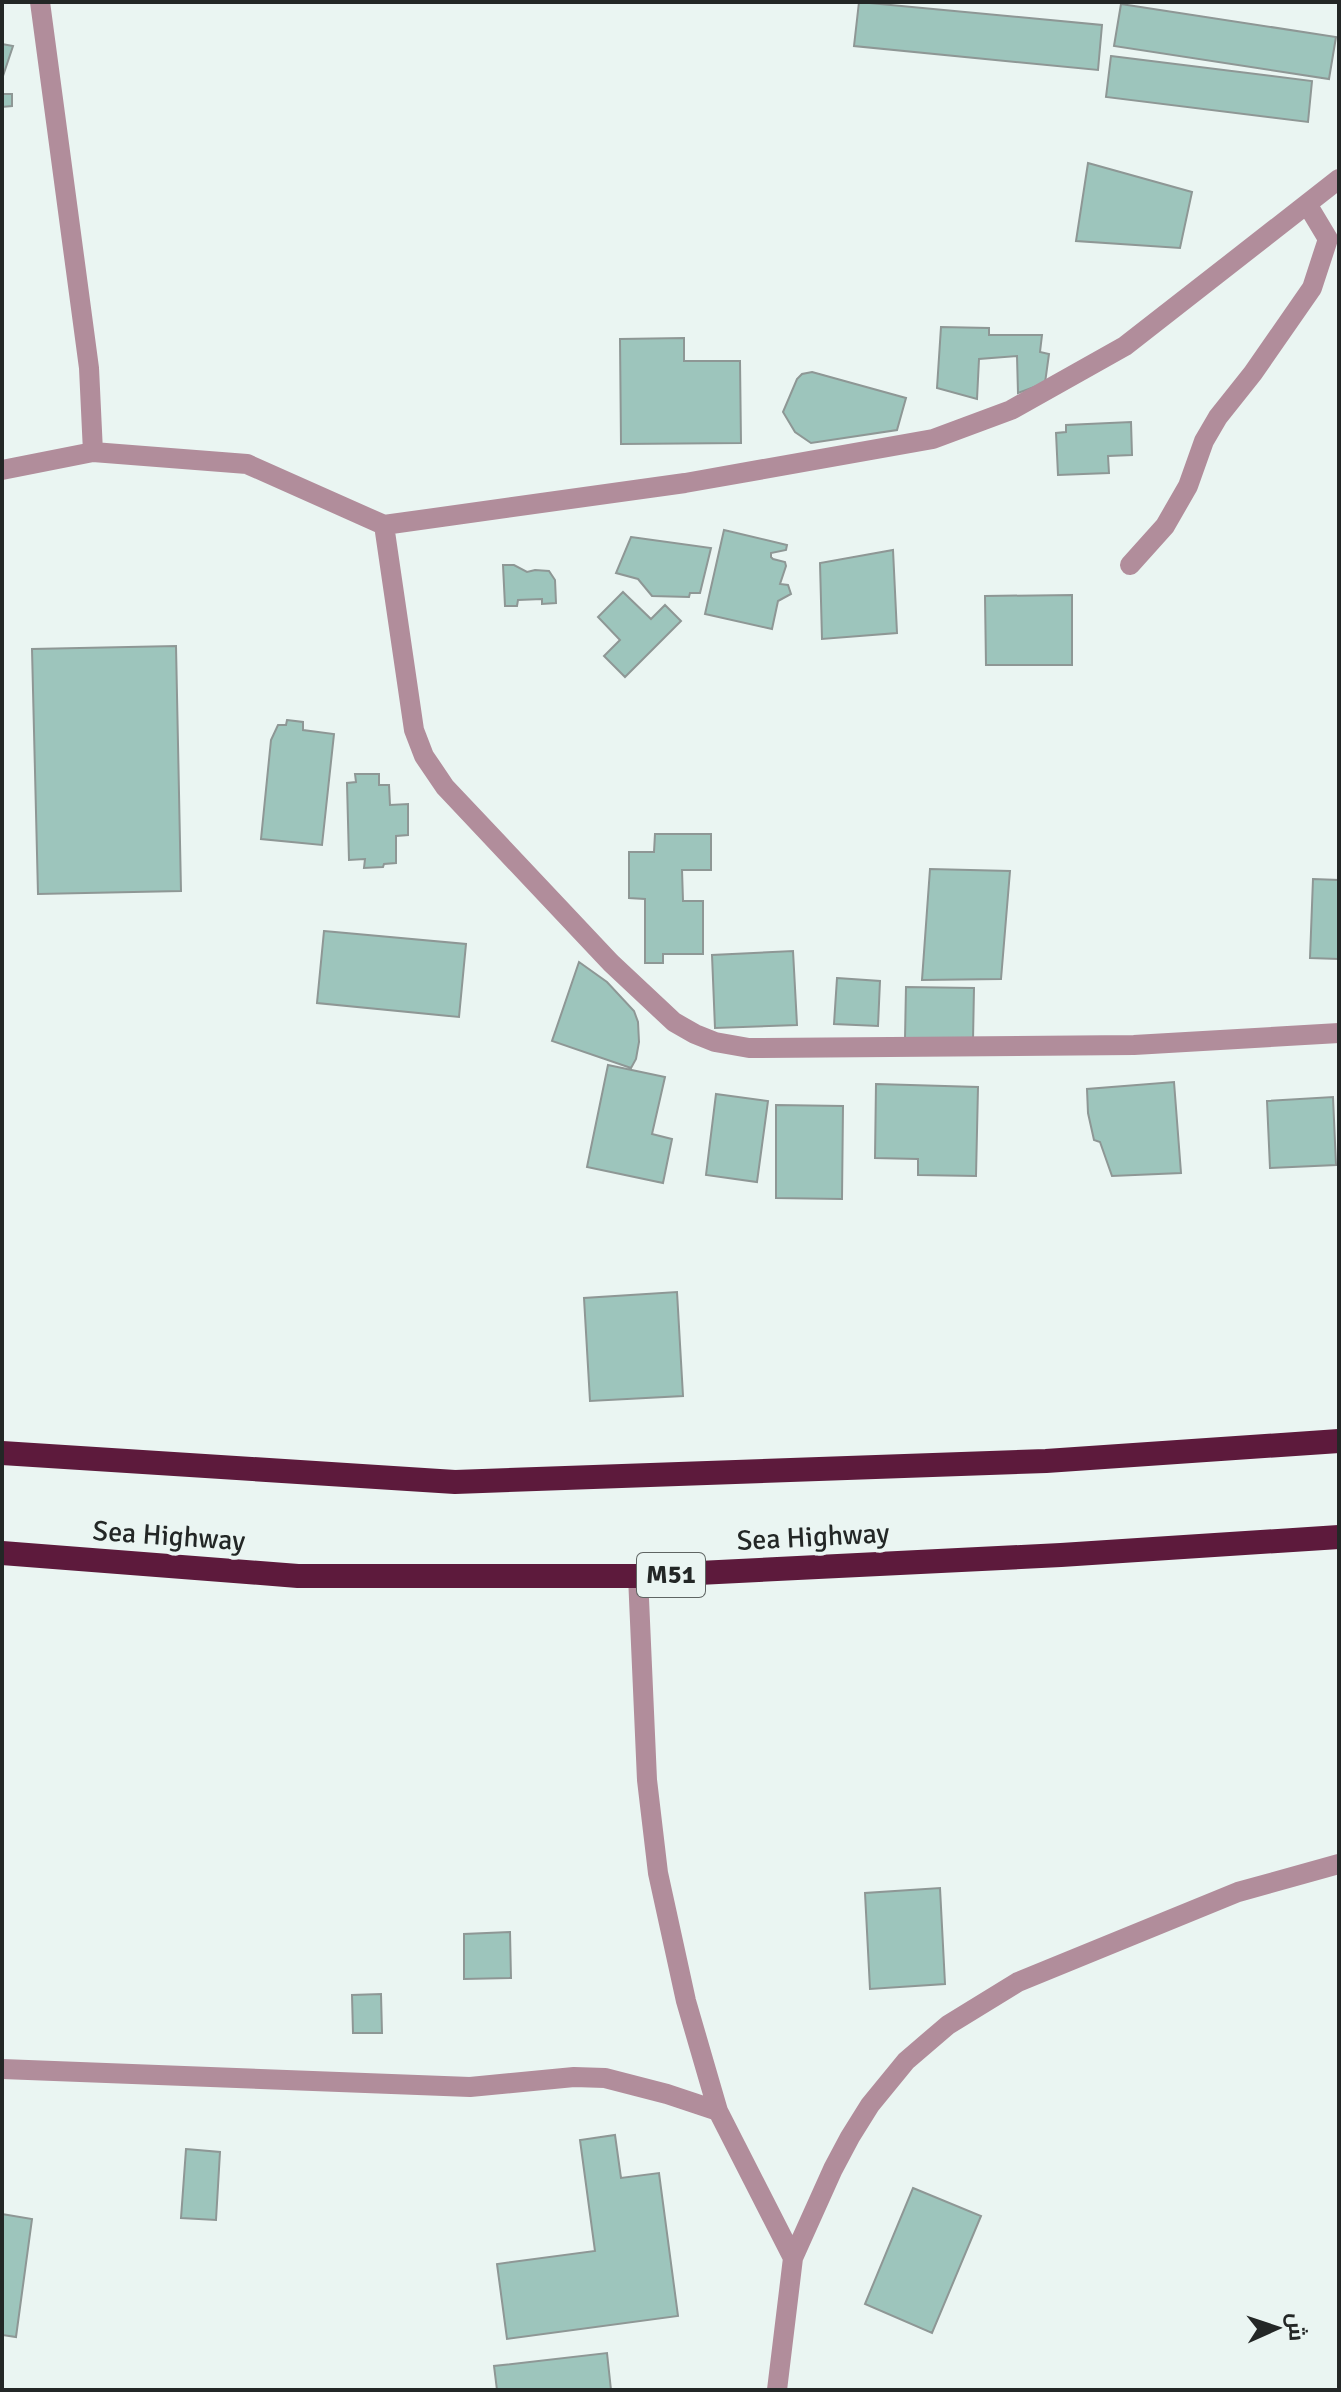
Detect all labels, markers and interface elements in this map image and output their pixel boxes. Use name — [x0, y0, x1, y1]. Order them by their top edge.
street label: Sea Highway — [92, 1514, 246, 1558]
street label: Sea Highway — [736, 1516, 890, 1558]
road number: M51 — [637, 1553, 705, 1597]
north arrow — [1237, 2288, 1317, 2368]
text: ش — [1282, 2312, 1311, 2342]

